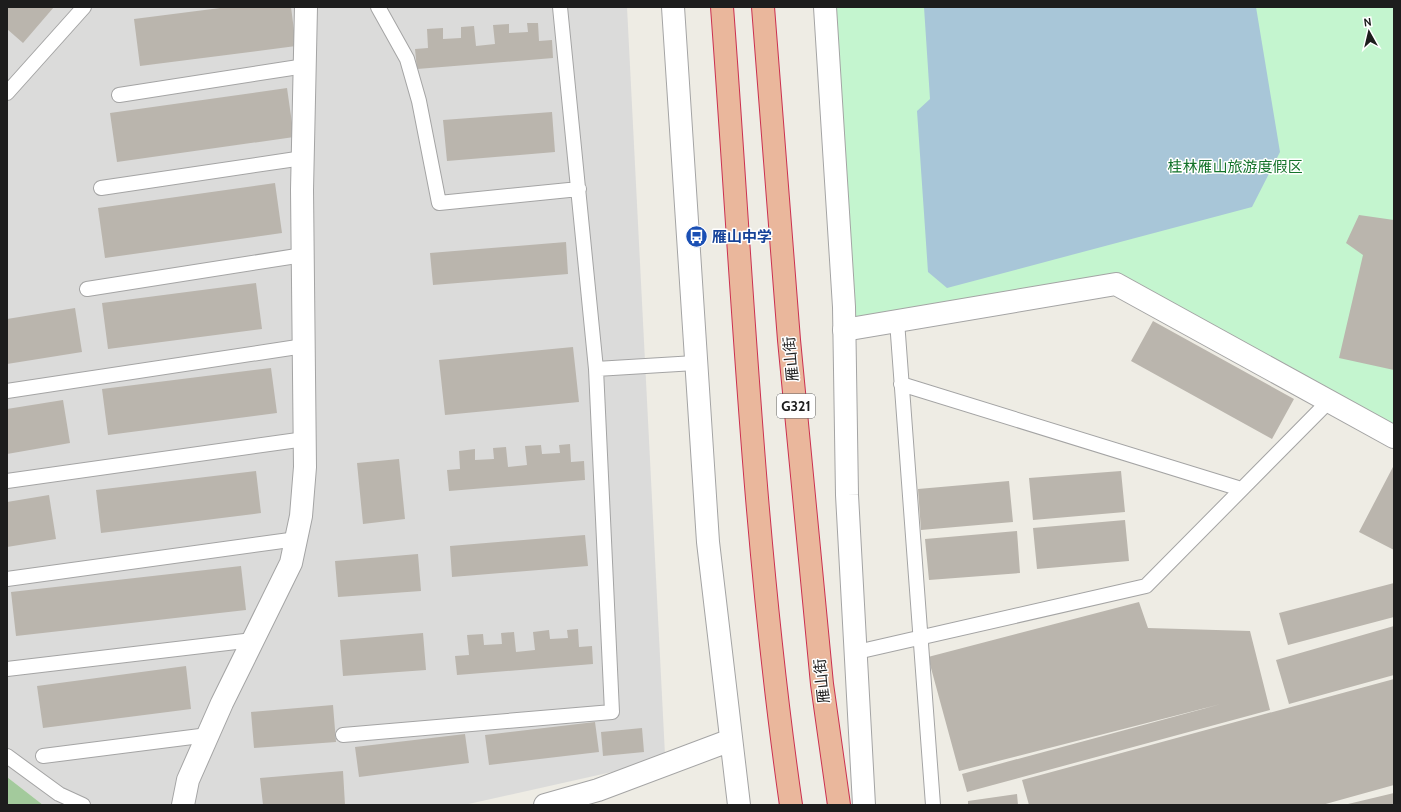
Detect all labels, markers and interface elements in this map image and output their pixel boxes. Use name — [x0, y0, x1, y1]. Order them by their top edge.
north arrow — [1349, 12, 1389, 52]
text: N — [1363, 15, 1372, 30]
park label: 桂林雁山旅游度假区 — [1167, 158, 1303, 176]
bus stop icon: 雁山中学 — [684, 224, 710, 250]
place label: 雁山中学 — [712, 228, 772, 246]
street label: 雁山街 — [780, 336, 802, 382]
road number: G321 — [777, 394, 815, 418]
street label: 雁山街 — [811, 658, 833, 704]

